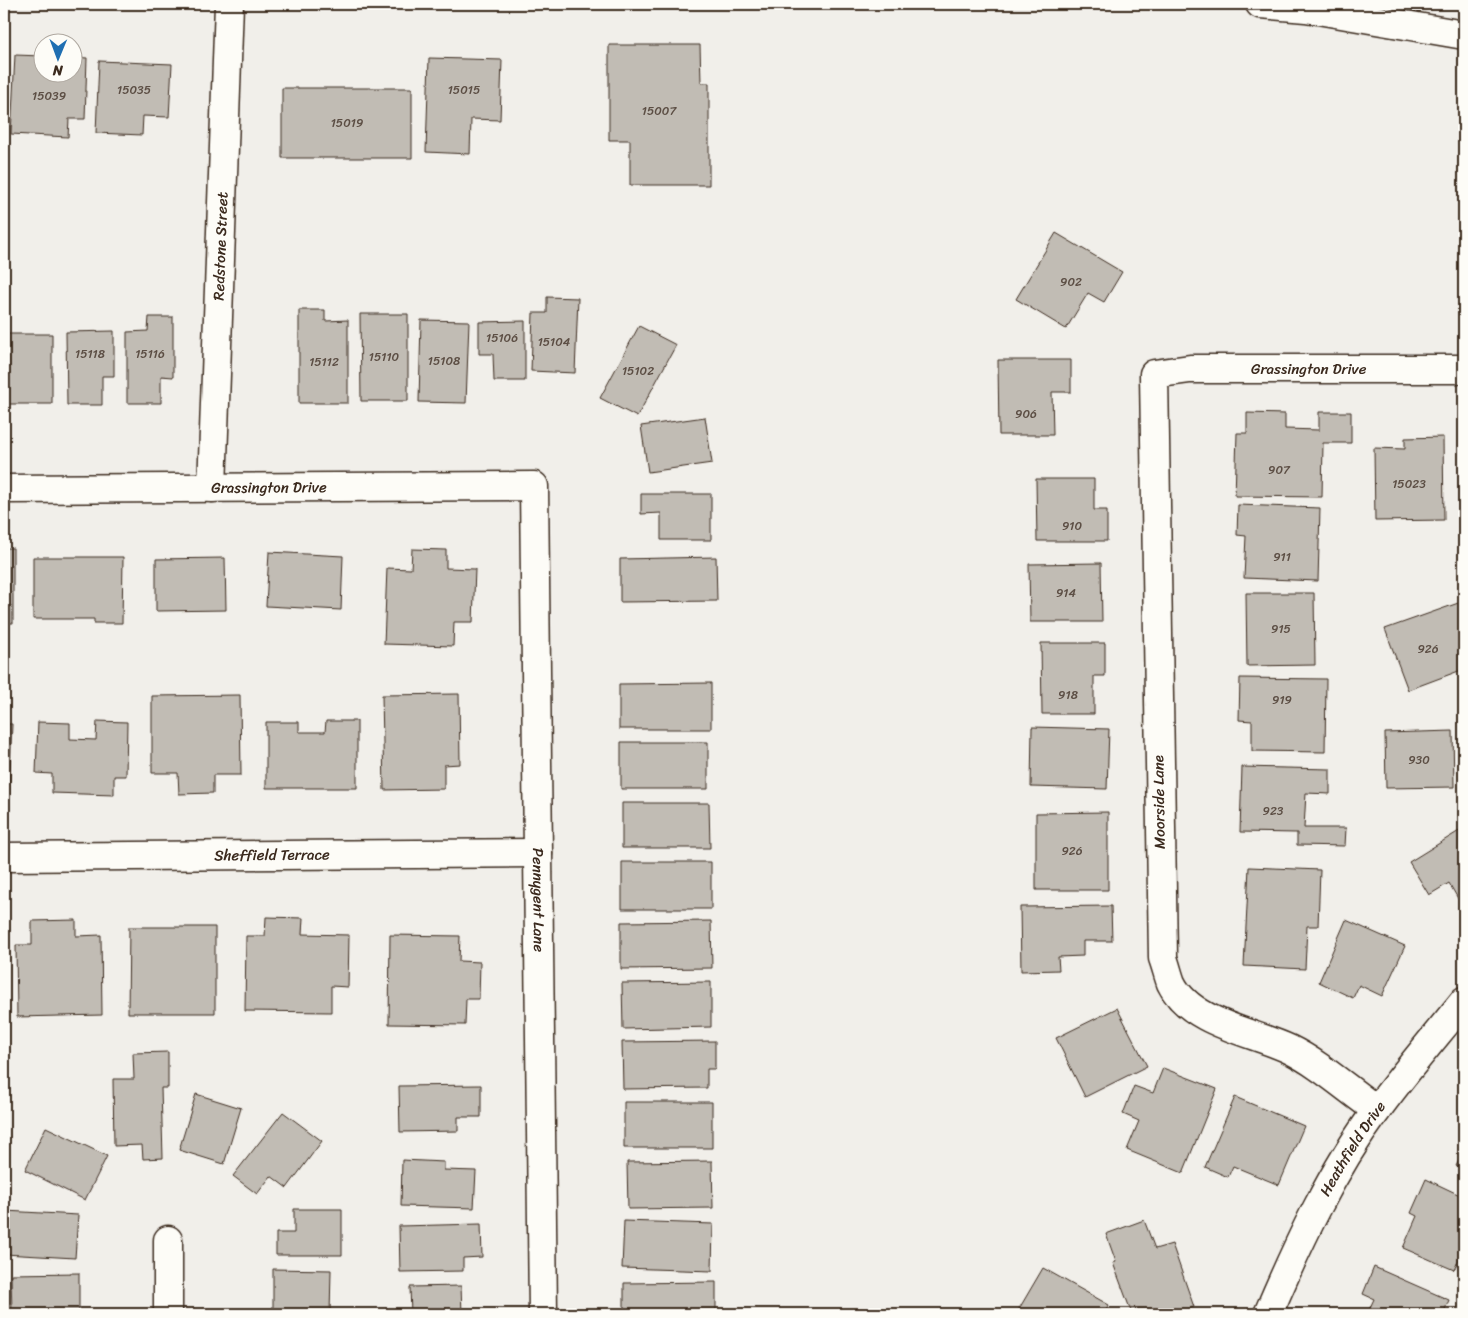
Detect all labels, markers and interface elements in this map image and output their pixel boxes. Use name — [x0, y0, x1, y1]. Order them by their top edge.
north arrow — [32, 32, 82, 82]
text: N — [52, 58, 64, 83]
house number: 15035 — [117, 79, 151, 101]
house number: 15015 — [448, 79, 480, 101]
house number: 15039 — [32, 85, 66, 107]
house number: 15007 — [642, 100, 677, 122]
house number: 15019 — [331, 112, 363, 134]
street label: Redstone Street — [206, 191, 235, 301]
house number: 902 — [1060, 271, 1082, 293]
house number: 15106 — [486, 327, 518, 349]
house number: 15104 — [538, 331, 571, 353]
house number: 15118 — [75, 343, 105, 365]
house number: 15116 — [135, 343, 165, 365]
house number: 15110 — [369, 346, 400, 368]
house number: 15108 — [428, 350, 460, 372]
house number: 15112 — [309, 351, 339, 373]
street label: Grassington Drive — [1251, 356, 1367, 382]
house number: 15102 — [622, 360, 654, 382]
house number: 906 — [1015, 403, 1037, 425]
house number: 907 — [1268, 459, 1291, 481]
house number: 15023 — [1392, 473, 1426, 495]
street label: Grassington Drive — [211, 474, 327, 501]
house number: 910 — [1062, 515, 1082, 537]
house number: 911 — [1273, 546, 1291, 568]
house number: 914 — [1056, 582, 1077, 604]
house number: 915 — [1271, 618, 1291, 640]
house number: 926 — [1417, 638, 1439, 660]
house number: 918 — [1058, 684, 1078, 706]
house number: 919 — [1272, 689, 1292, 711]
house number: 930 — [1408, 749, 1430, 771]
street label: Moorside Lane — [1145, 755, 1173, 849]
house number: 923 — [1263, 800, 1284, 822]
house number: 926 — [1061, 840, 1083, 862]
street label: Sheffield Terrace — [214, 842, 330, 868]
street label: Pennygent Lane — [525, 848, 552, 953]
street label: Heathfield Drive — [1312, 1095, 1393, 1201]

